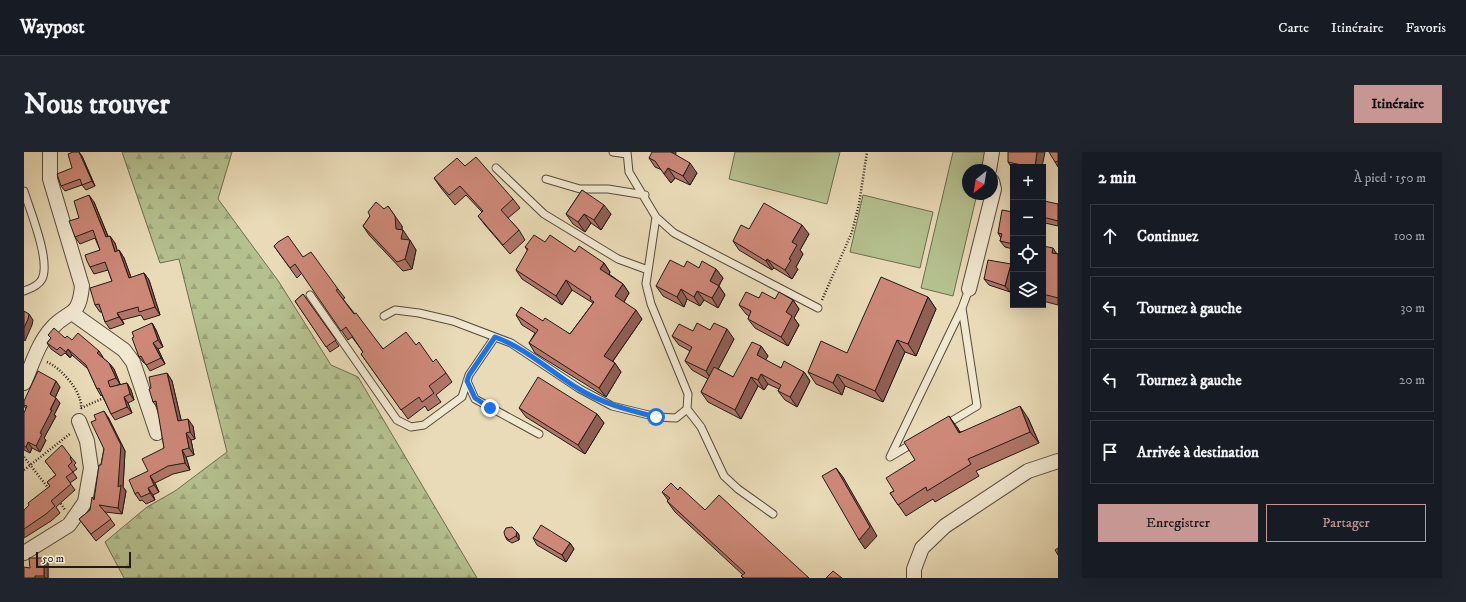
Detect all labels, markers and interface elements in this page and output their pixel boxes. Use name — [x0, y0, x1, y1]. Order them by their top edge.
text: Waypost — [20, 16, 84, 39]
text: Carte — [1278, 19, 1309, 37]
text: Itinéraire — [1331, 19, 1384, 37]
text: Favoris — [1406, 19, 1446, 37]
button: Itinéraire — [1354, 85, 1442, 123]
text: Nous trouver — [24, 87, 170, 122]
north arrow — [962, 164, 998, 200]
map controls — [1010, 164, 1046, 308]
button: + — [1010, 164, 1046, 200]
text: 2 min — [1098, 167, 1136, 189]
text: À pied · 150 m — [1354, 170, 1426, 186]
button: − — [1010, 200, 1046, 236]
icon: ahead — [1099, 225, 1121, 247]
text: Continuez — [1137, 227, 1198, 246]
text: 100 m — [1394, 228, 1425, 244]
button: locate — [1010, 236, 1046, 272]
button: layers — [1010, 272, 1046, 308]
icon: left — [1099, 297, 1121, 319]
text: Tournez à gauche — [1137, 299, 1242, 318]
text: 30 m — [1401, 300, 1425, 316]
icon: left — [1099, 369, 1121, 391]
text: Tournez à gauche — [1137, 371, 1242, 390]
text: 20 m — [1399, 372, 1425, 388]
route end — [481, 399, 499, 417]
route start — [647, 408, 665, 426]
icon: arrive — [1099, 441, 1121, 463]
text: Arrivée à destination — [1137, 443, 1259, 462]
button: Enregistrer — [1098, 504, 1258, 542]
button: Partager — [1266, 504, 1426, 542]
scale bar — [36, 550, 131, 569]
text: 50 m — [42, 552, 64, 566]

